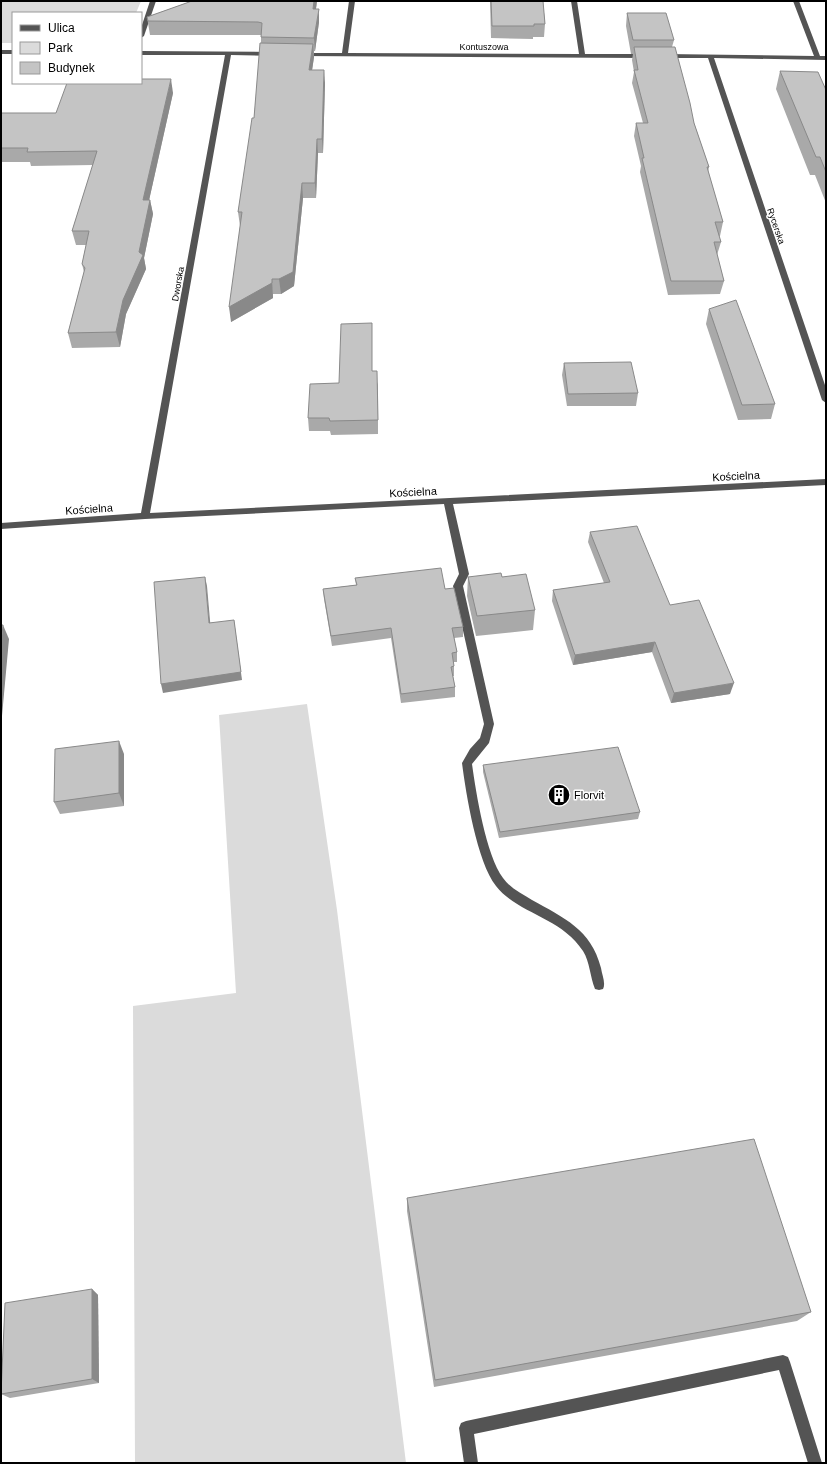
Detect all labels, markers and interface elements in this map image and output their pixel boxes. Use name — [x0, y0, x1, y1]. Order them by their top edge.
legend — [12, 12, 142, 84]
text: Ulica — [48, 21, 75, 35]
text: Park — [48, 41, 74, 55]
street label: Kontuszowa — [459, 42, 509, 52]
text: Budynek — [48, 61, 96, 75]
street label: Rycerska — [765, 207, 787, 245]
street label: Dworska — [170, 266, 186, 302]
street label: Kościelna — [712, 469, 761, 483]
street label: Kościelna — [389, 485, 438, 499]
street label: Kościelna — [65, 501, 114, 517]
building icon: Florvit — [546, 782, 572, 808]
place label: Florvit — [574, 789, 604, 801]

